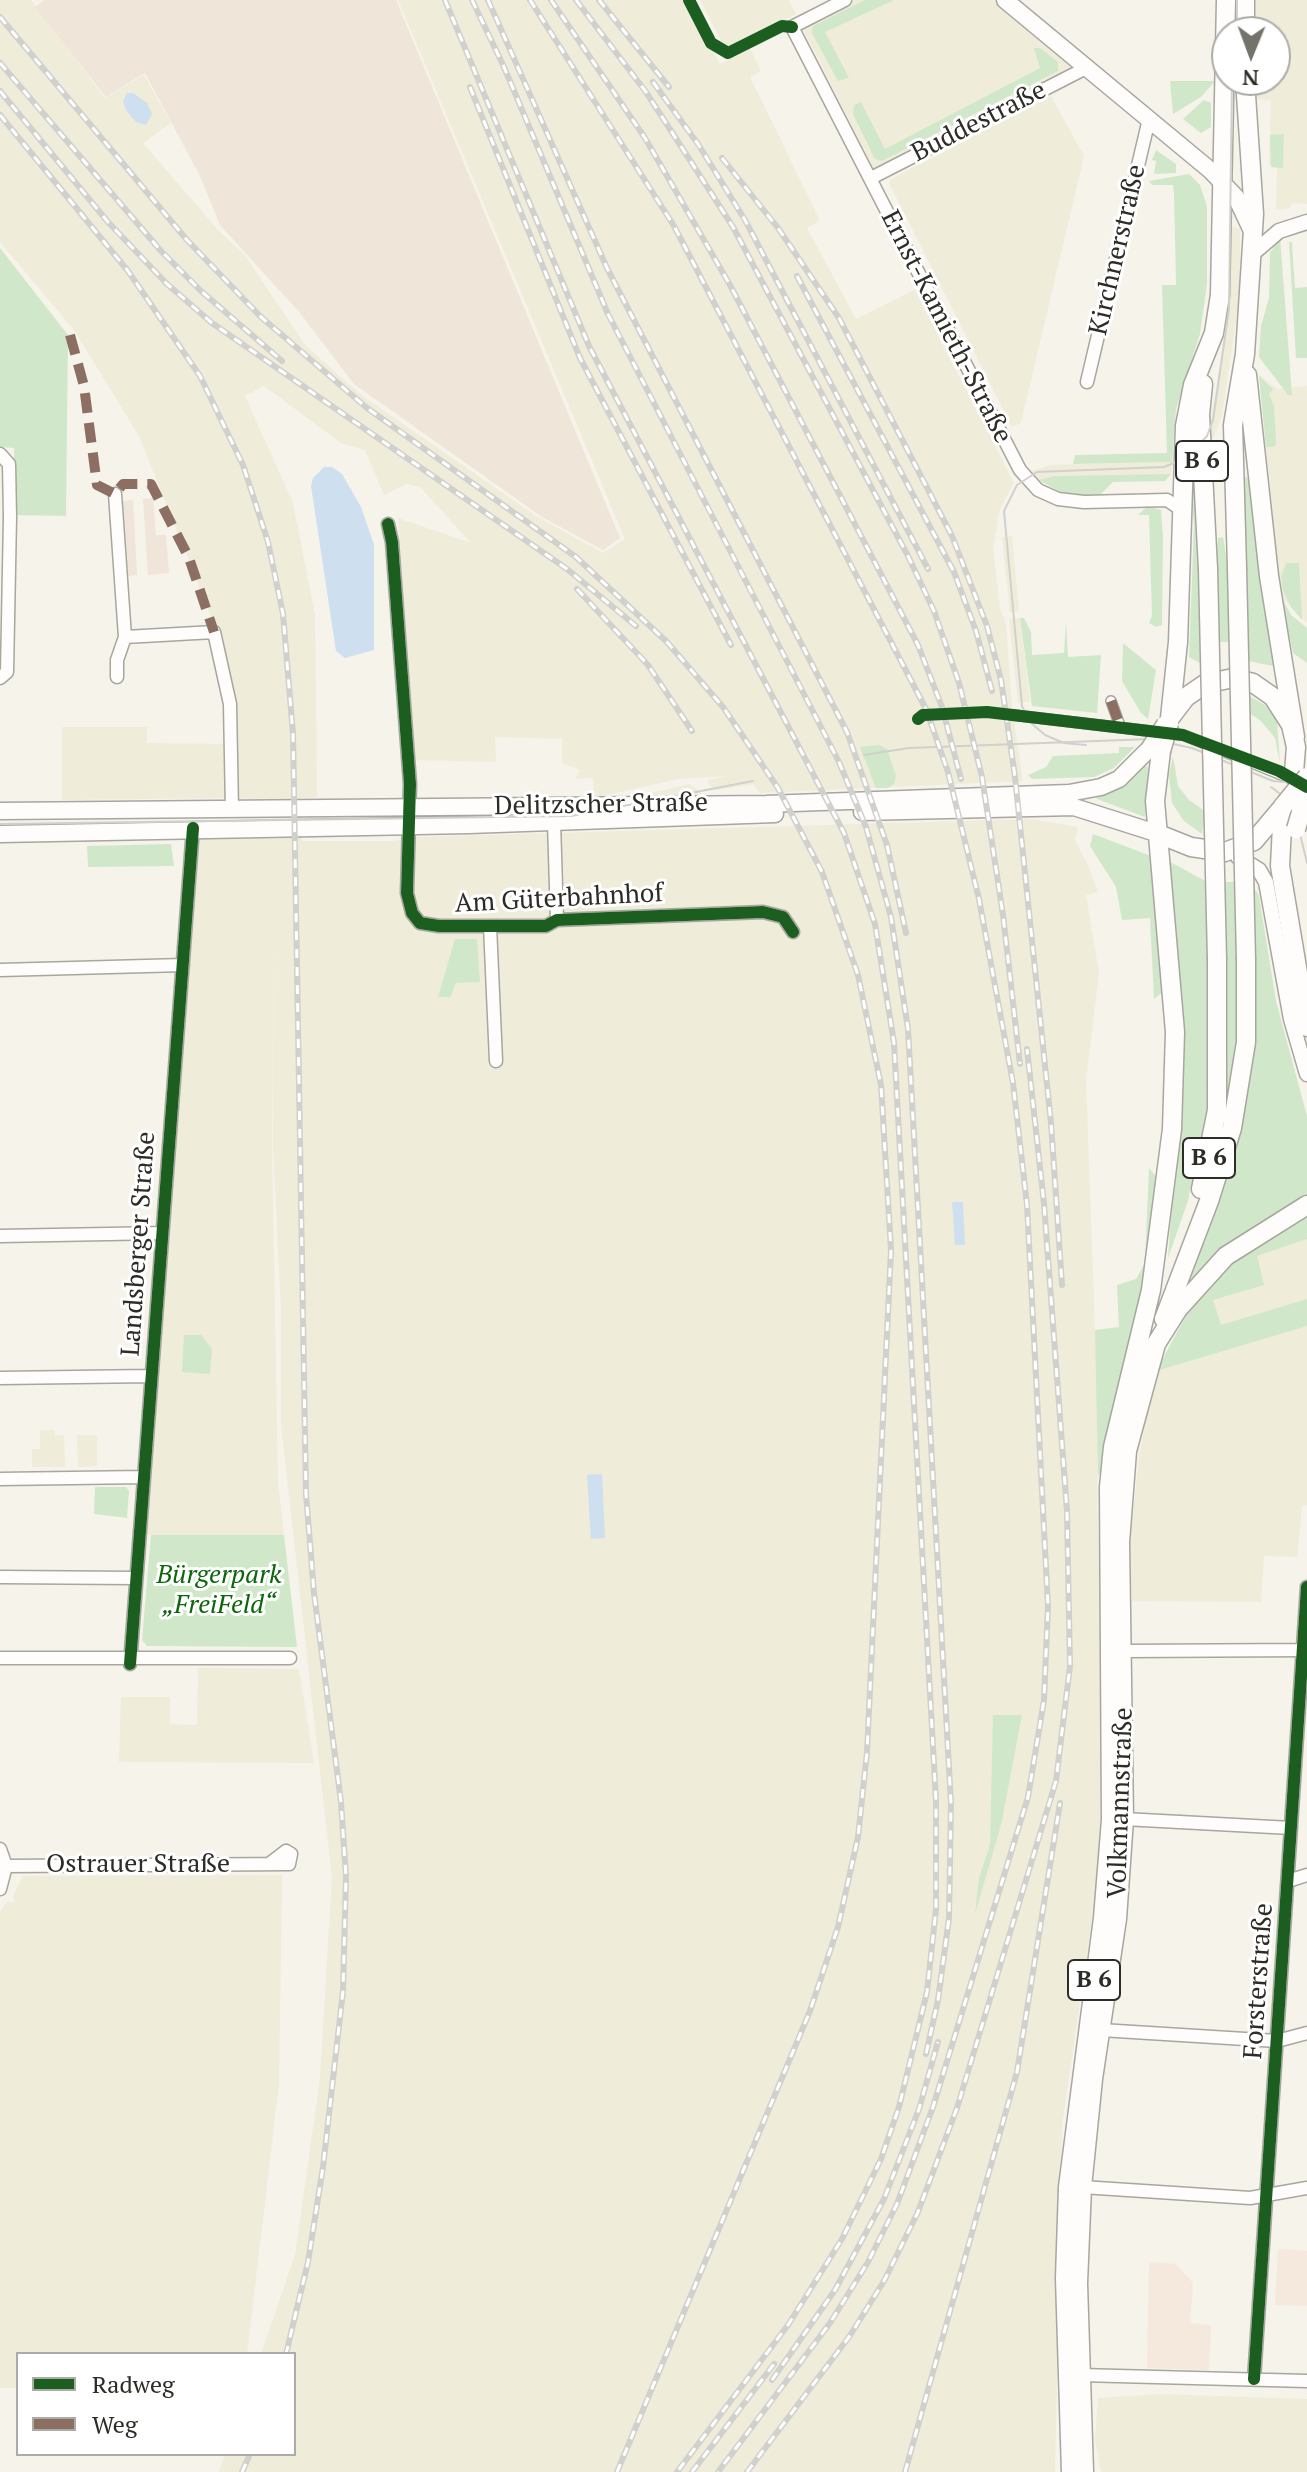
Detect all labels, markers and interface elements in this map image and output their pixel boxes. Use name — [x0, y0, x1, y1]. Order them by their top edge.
north arrow — [1211, 16, 1291, 96]
text: N — [1242, 64, 1259, 93]
street label: Buddestraße — [907, 75, 1051, 169]
street label: Kirchnerstraße — [1083, 162, 1153, 338]
street label: Ernst-Kamieth-Straße — [874, 205, 1018, 449]
road number: B 6 — [1176, 441, 1228, 481]
street label: Delitzscher Straße — [494, 788, 708, 822]
street label: Am Güterbahnhof — [454, 878, 664, 920]
street label: Landsberger Straße — [116, 1131, 162, 1357]
road number: B 6 — [1183, 1138, 1235, 1178]
park label: Bürgerpark „FreiFeld“ — [157, 1560, 281, 1622]
street label: Volkmannstraße — [1102, 1707, 1140, 1899]
street label: Ostrauer Straße — [46, 1849, 230, 1881]
street label: Forsterstraße — [1238, 1902, 1280, 2060]
road number: B 6 — [1068, 1960, 1120, 2000]
legend — [16, 2352, 296, 2456]
text: Radweg — [92, 2368, 175, 2400]
text: Weg — [92, 2408, 138, 2440]

